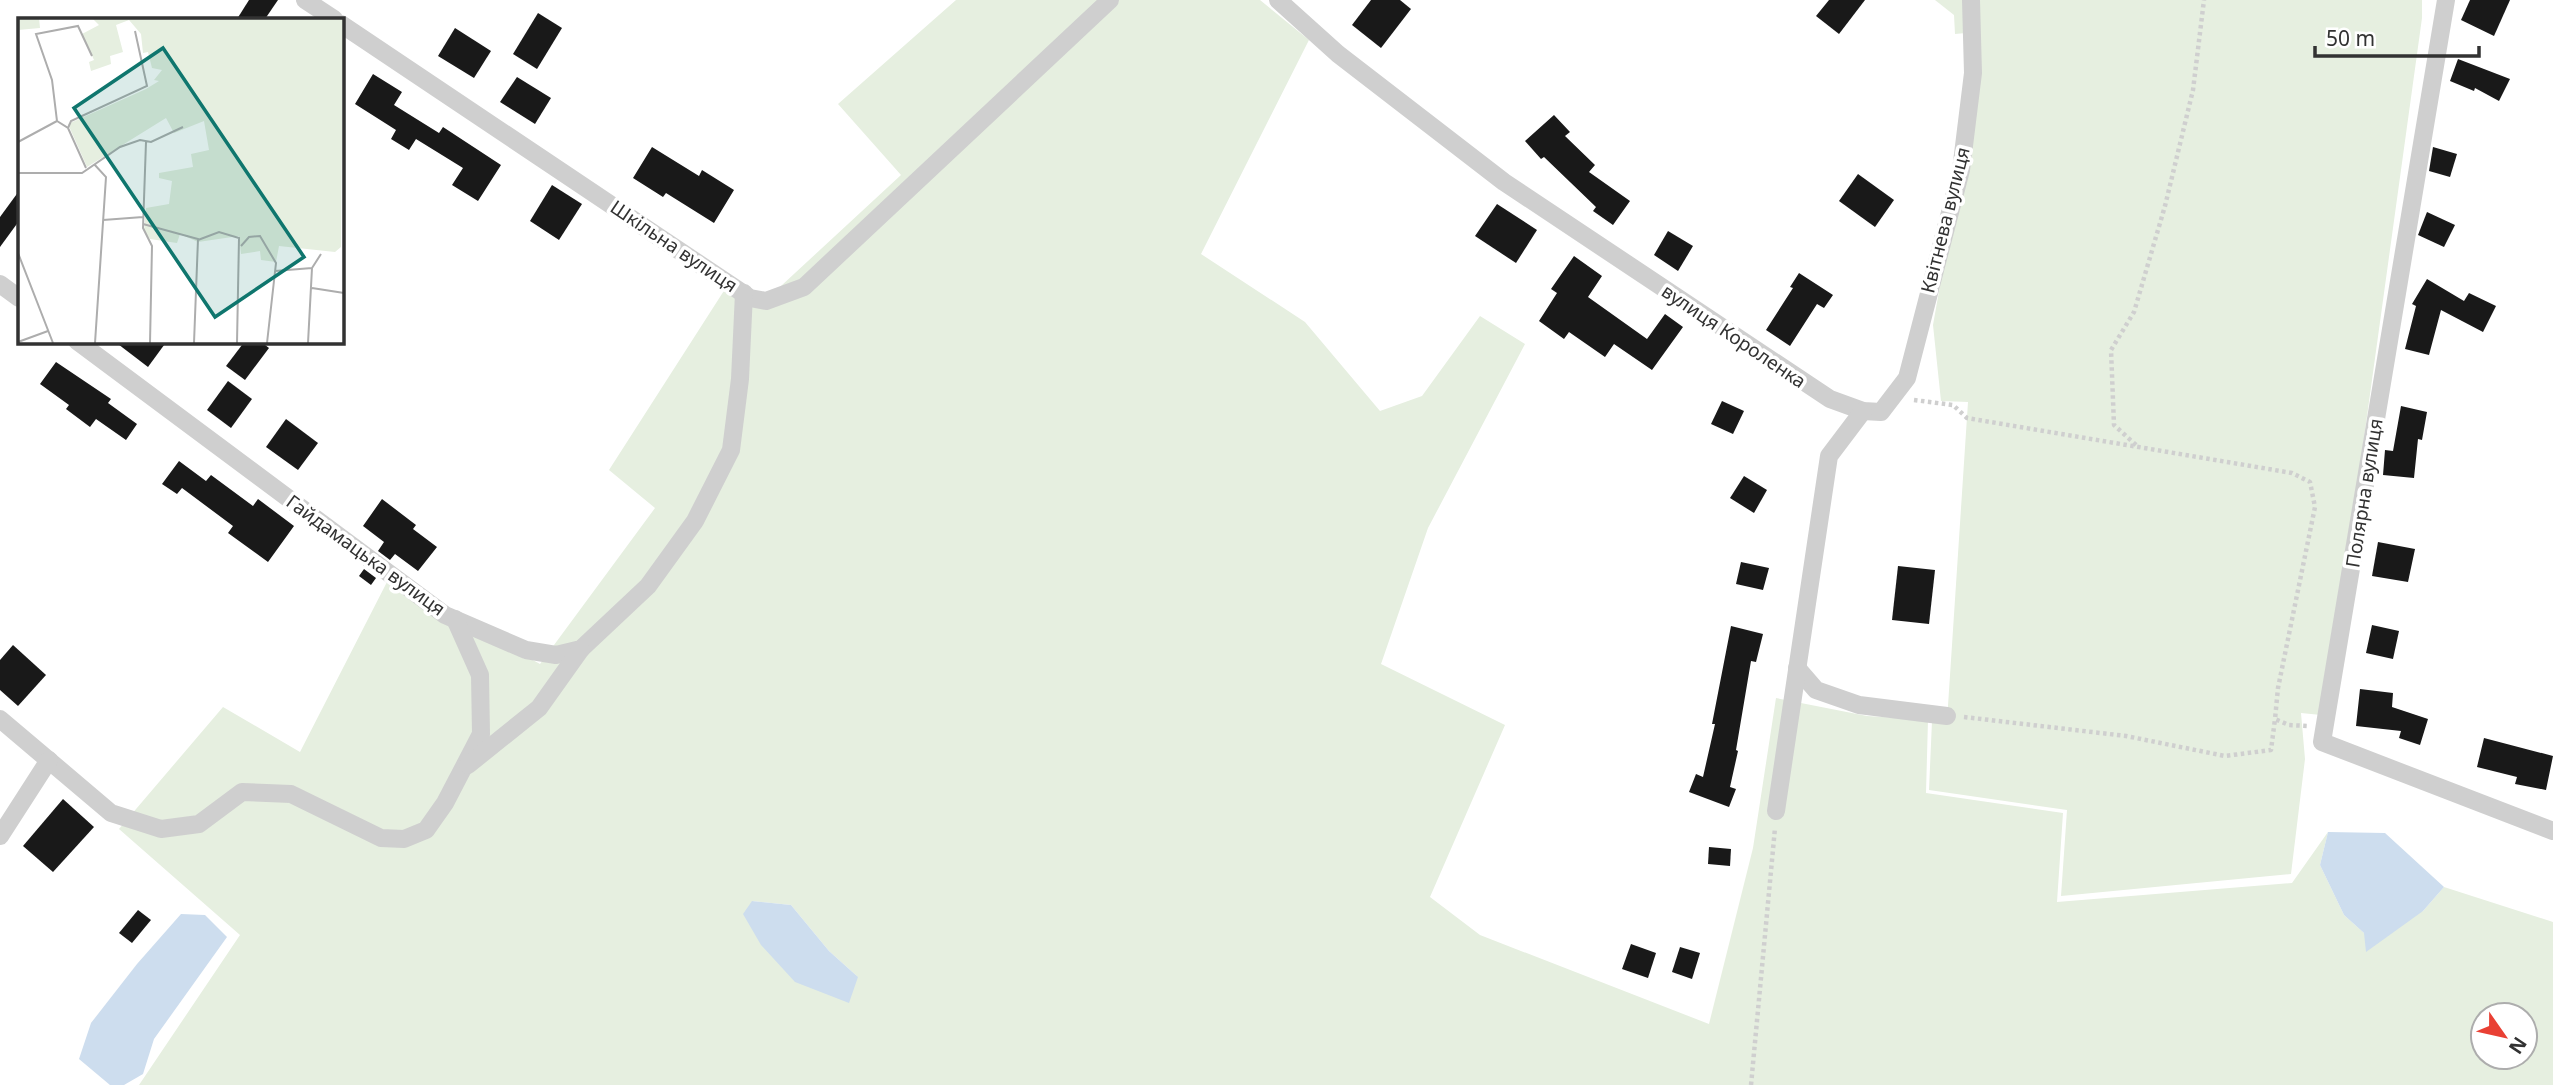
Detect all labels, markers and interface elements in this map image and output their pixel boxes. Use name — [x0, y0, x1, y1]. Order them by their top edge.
scale bar — [2315, 14, 2480, 58]
inset map — [18, 18, 343, 343]
text: 50 m — [2326, 24, 2375, 52]
street label: Квітнева вулиця — [1914, 144, 1976, 296]
street label: Шкільна вулиця — [605, 194, 743, 298]
street label: вулиця Короленка — [1657, 278, 1811, 394]
street label: Полярна вулиця — [2339, 416, 2389, 570]
street label: Гайдамацька вулиця — [281, 488, 451, 622]
north arrow — [2469, 1001, 2539, 1071]
text: N — [2503, 1032, 2533, 1059]

